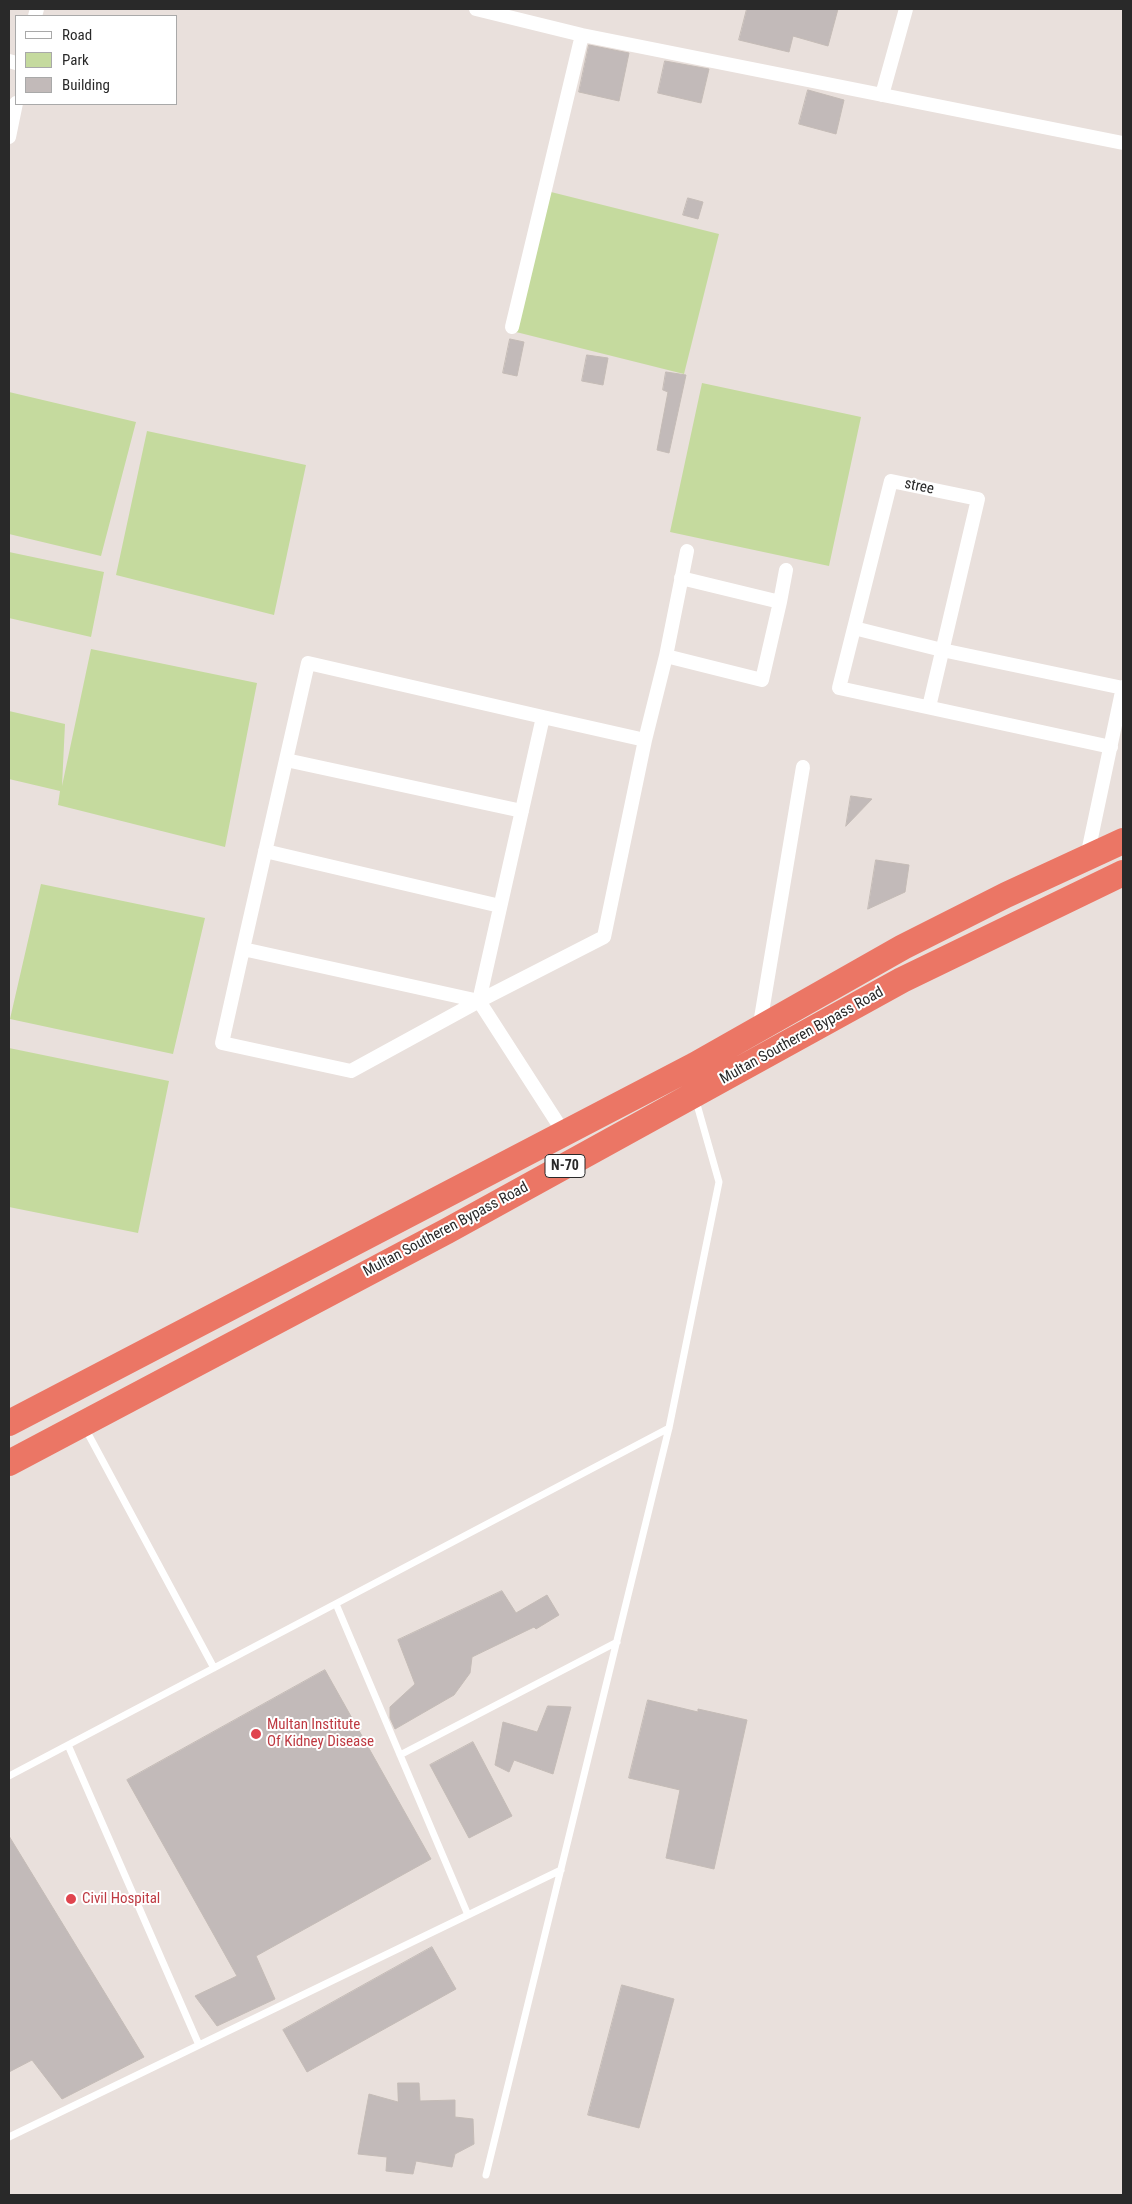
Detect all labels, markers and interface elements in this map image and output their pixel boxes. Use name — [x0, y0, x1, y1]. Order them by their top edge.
legend — [15, 15, 178, 105]
text: Road — [62, 26, 92, 44]
text: Park — [62, 51, 89, 69]
text: Building — [62, 76, 110, 94]
street label: stree — [903, 475, 935, 499]
street label: Multan Southeren Bypass Road — [717, 984, 887, 1088]
road number: N-70 — [545, 1154, 585, 1178]
street label: Multan Southeren Bypass Road — [361, 1179, 531, 1281]
place label: Multan Institute Of Kidney Disease — [267, 1716, 374, 1751]
marker: Multan Institute Of Kidney Disease — [249, 1727, 263, 1741]
place label: Civil Hospital — [82, 1890, 160, 1908]
marker: Civil Hospital — [64, 1892, 78, 1906]

